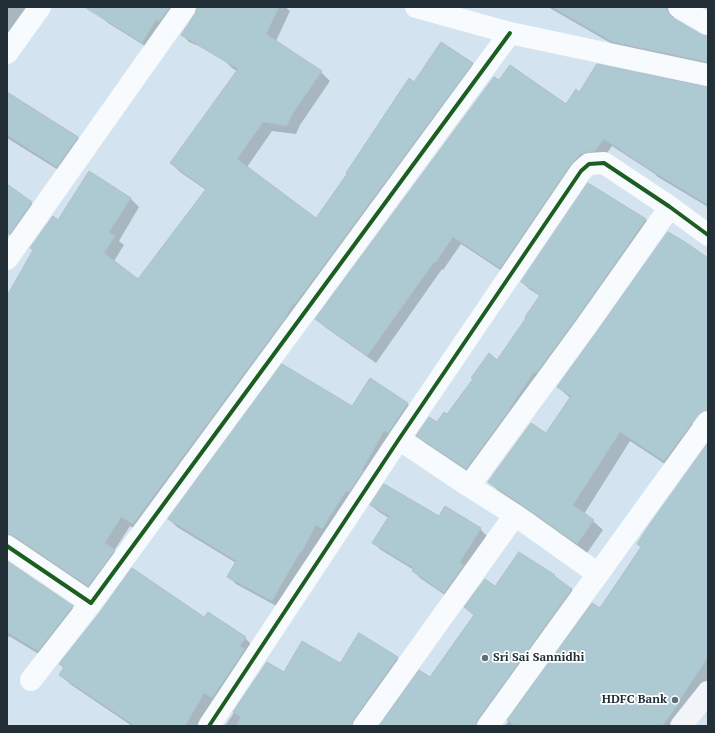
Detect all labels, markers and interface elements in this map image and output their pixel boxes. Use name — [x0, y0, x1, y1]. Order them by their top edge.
place label: Sri Sai Sannidhi — [493, 651, 584, 665]
marker: Sri Sai Sannidhi — [480, 653, 490, 663]
place label: HDFC Bank — [602, 693, 667, 707]
marker: HDFC Bank — [670, 695, 680, 705]

